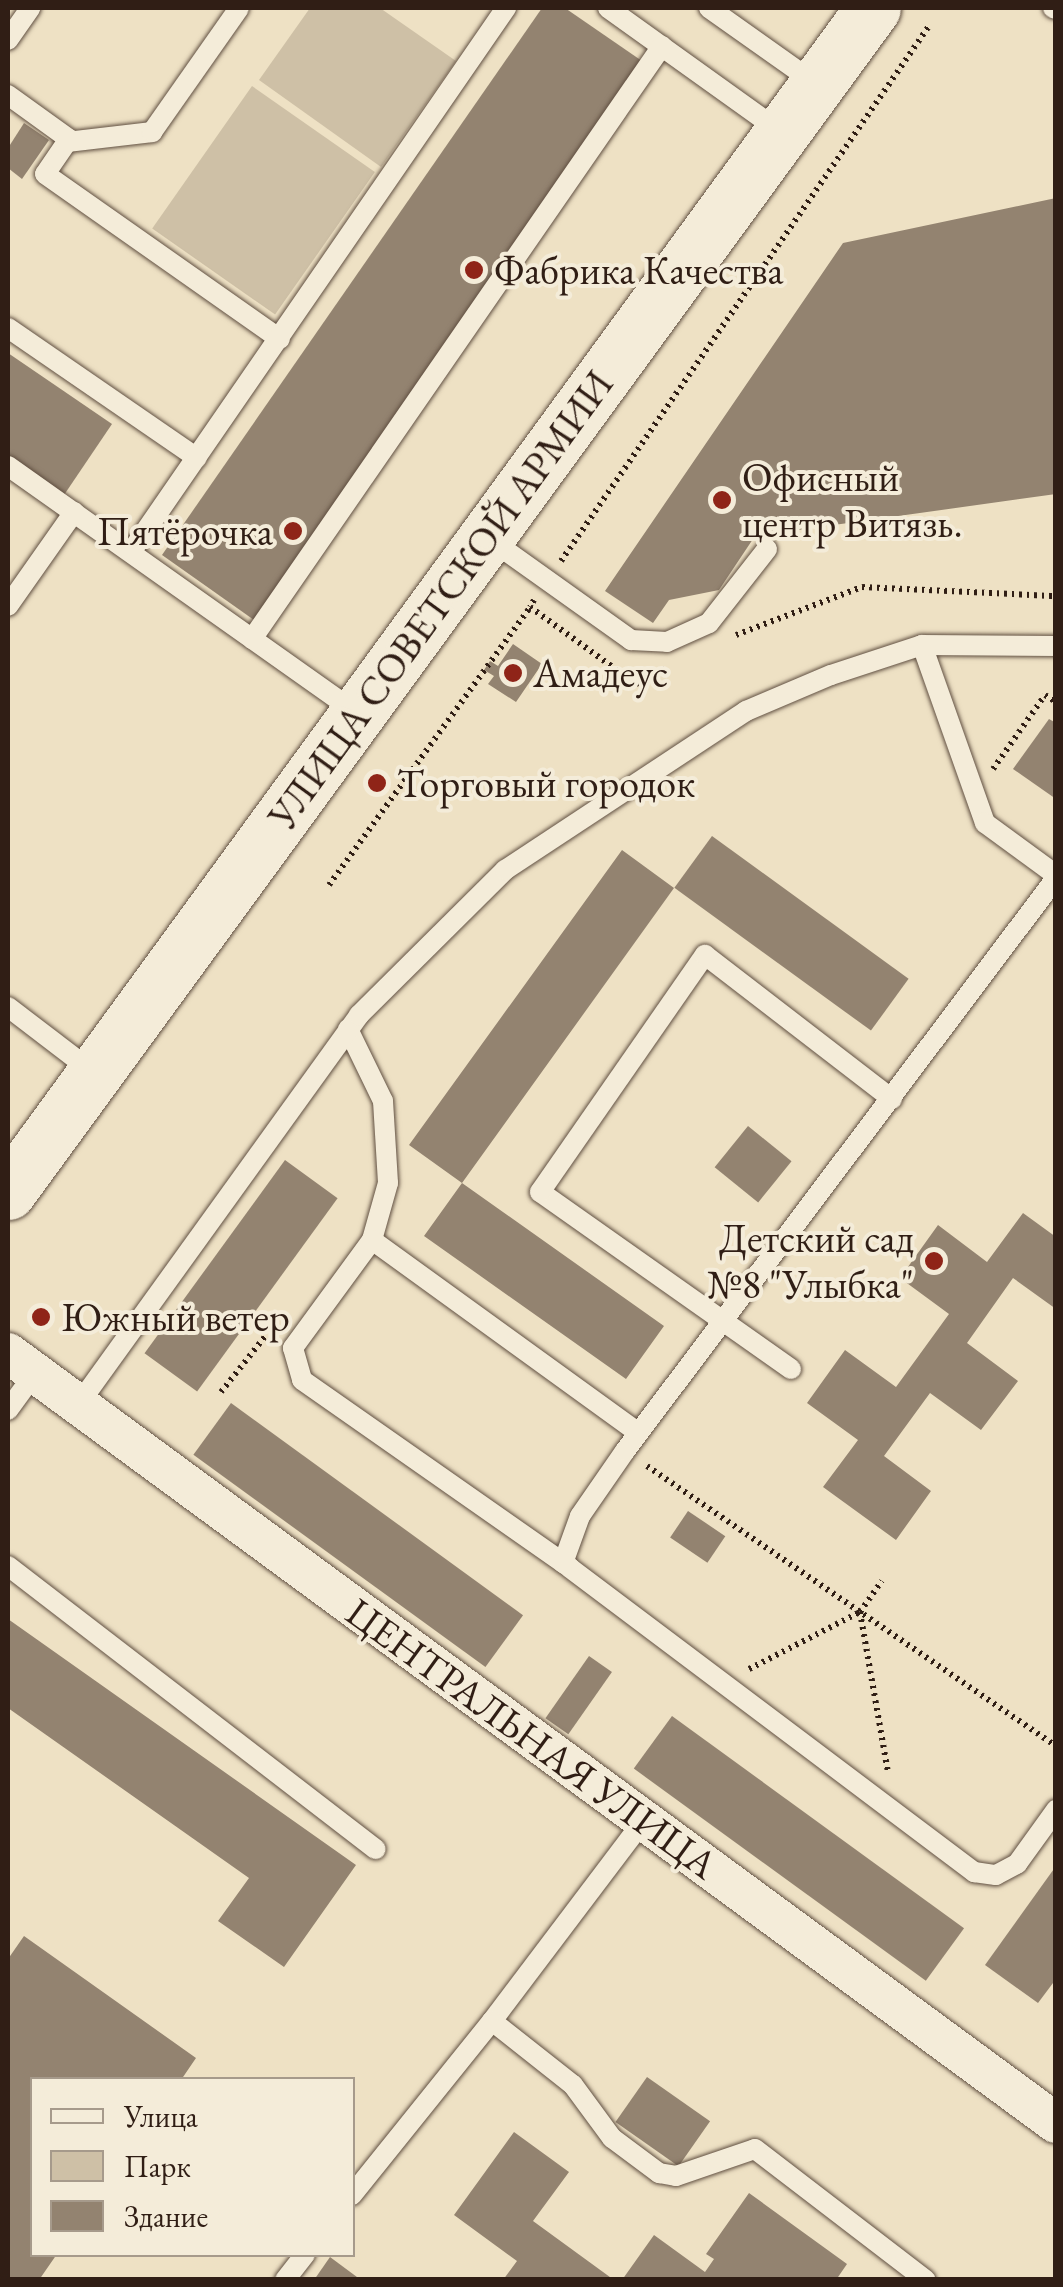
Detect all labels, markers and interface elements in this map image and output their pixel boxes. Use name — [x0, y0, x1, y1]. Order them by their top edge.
place label: Фабрика Качества — [494, 246, 783, 294]
marker: Фабрика Качества — [463, 259, 485, 281]
street label: УЛИЦА СОВЕТСКОЙ АРМИИ — [258, 362, 622, 838]
place label: Офисный центр Витязь. — [742, 453, 963, 547]
marker: Офисный центр Витязь. — [711, 489, 733, 511]
place label: Пятёрочка — [97, 507, 273, 555]
marker: Пятёрочка — [282, 520, 304, 542]
place label: Амадеус — [533, 649, 668, 697]
marker: Амадеус — [502, 662, 524, 684]
place label: Торговый городок — [397, 759, 695, 807]
marker: Торговый городок — [366, 772, 388, 794]
place label: Детский сад №8 "Улыбка" — [707, 1214, 914, 1308]
marker: Детский сад №8 "Улыбка" — [923, 1250, 945, 1272]
place label: Южный ветер — [61, 1293, 290, 1341]
marker: Южный ветер — [30, 1306, 52, 1328]
street label: ЦЕНТРАЛЬНАЯ УЛИЦА — [337, 1587, 727, 1889]
legend — [30, 2077, 355, 2257]
text: Улица — [124, 2097, 198, 2136]
text: Парк — [124, 2147, 191, 2186]
text: Здание — [124, 2197, 208, 2236]

